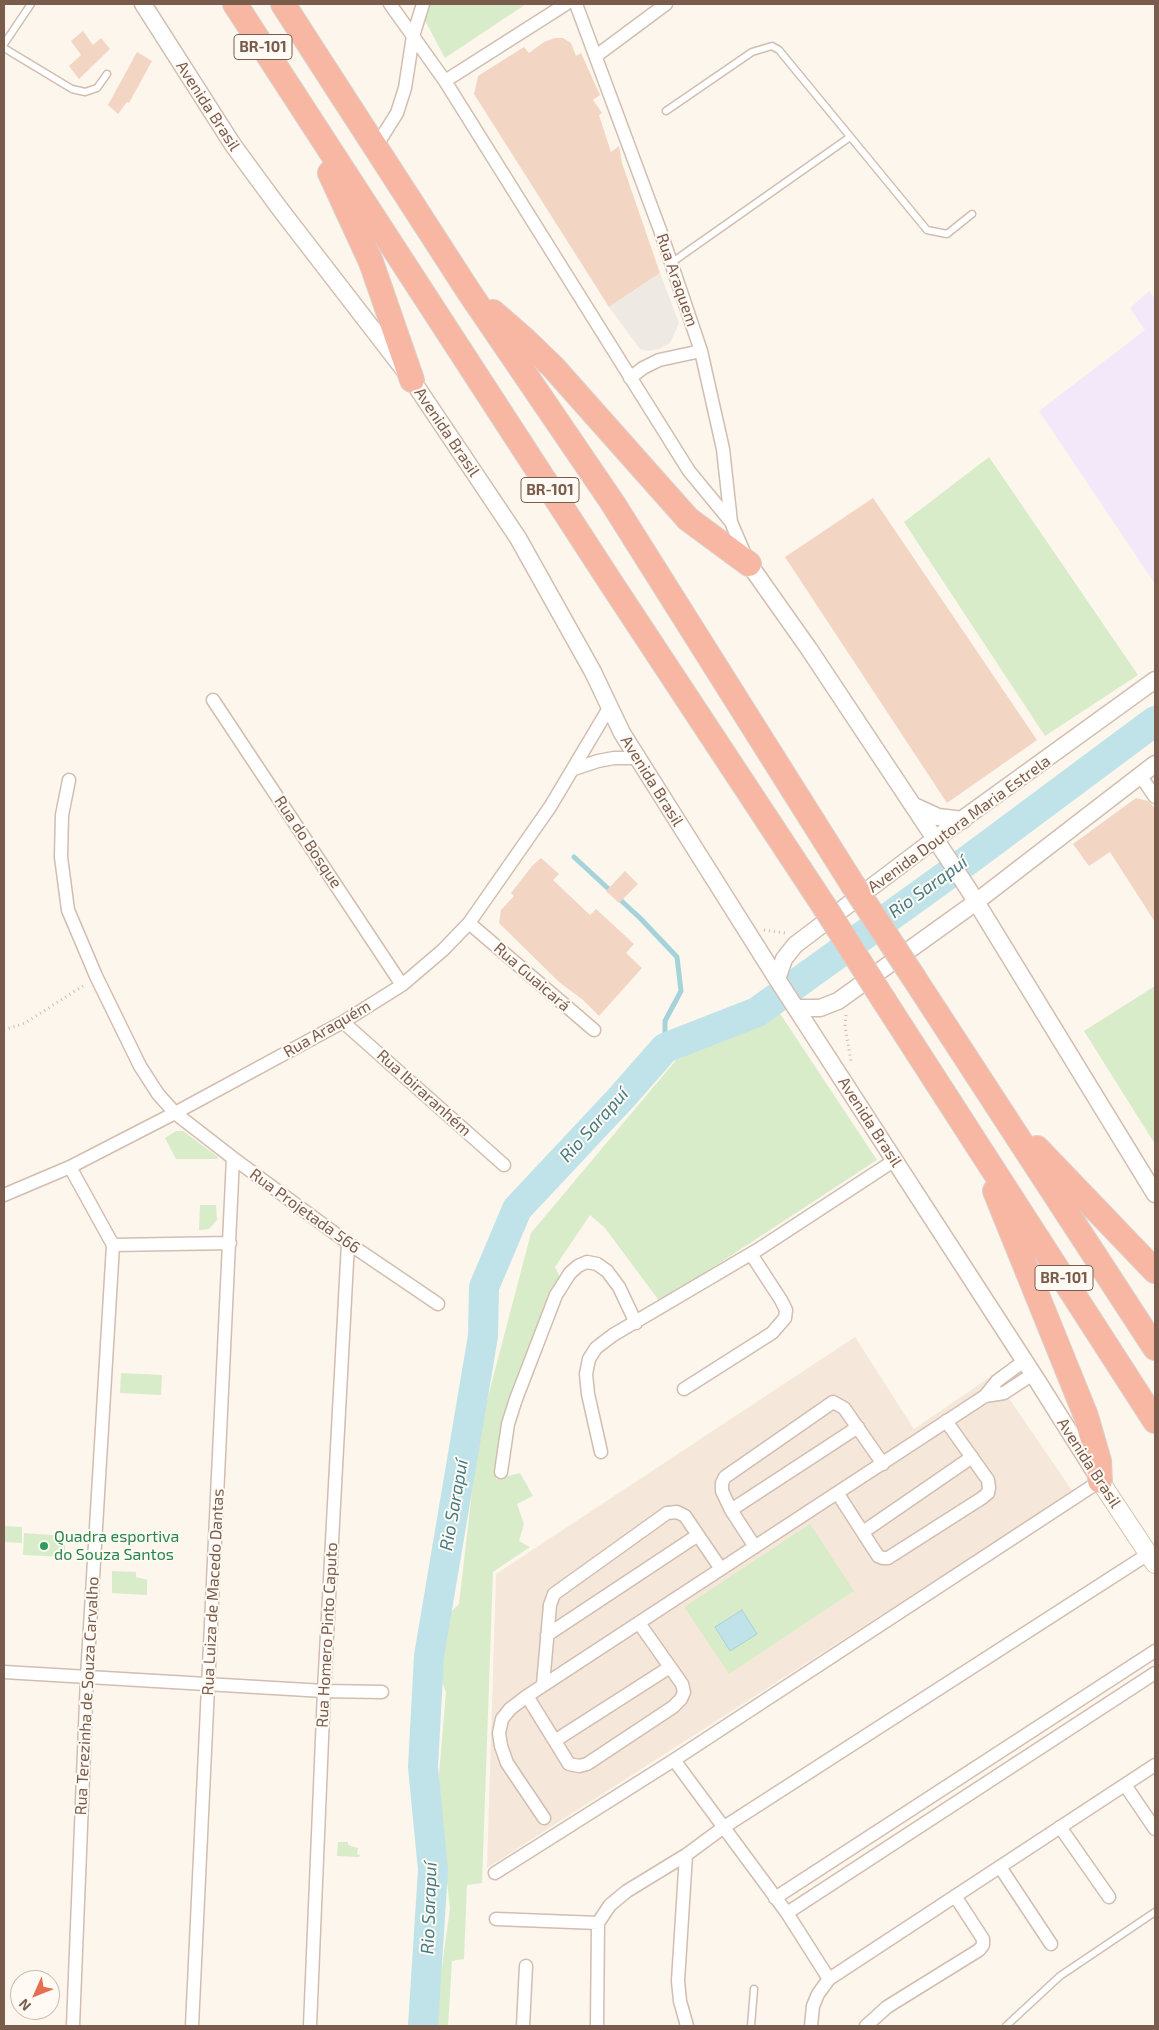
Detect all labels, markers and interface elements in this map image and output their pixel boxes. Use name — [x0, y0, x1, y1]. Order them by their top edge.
road number: BR-101 — [234, 34, 292, 60]
street label: Avenida Brasil — [172, 57, 244, 155]
street label: Rua Araquem — [652, 231, 702, 329]
street label: Avenida Brasil — [410, 384, 484, 480]
road number: BR-101 — [521, 478, 579, 502]
street label: Avenida Brasil — [616, 732, 688, 830]
street label: Avenida Doutora Maria Estrela — [864, 751, 1054, 897]
street label: Rua do Bosque — [270, 792, 346, 892]
water label: Rio Sarapuí — [884, 851, 972, 923]
street label: Rua Guaicará — [490, 939, 574, 1015]
street label: Rua Araquém — [280, 996, 374, 1062]
street label: Rua Ibiraranhém — [373, 1046, 475, 1140]
street label: Avenida Brasil — [834, 1073, 906, 1171]
water label: Rio Sarapuí — [555, 1083, 633, 1167]
street label: Rua Projetada 566 — [246, 1164, 364, 1258]
road number: BR-101 — [1035, 1266, 1093, 1290]
street label: Avenida Brasil — [1053, 1414, 1125, 1512]
water label: Rio Sarapuí — [435, 1458, 473, 1552]
street label: Rua Luiza de Macedo Dantas — [198, 1488, 228, 1696]
place label: Quadra esportiva do Souza Santos — [54, 1527, 179, 1565]
marker: Quadra esportiva do Souza Santos — [38, 1540, 50, 1552]
street label: Rua Homero Pinto Caputo — [313, 1542, 341, 1728]
street label: Rua Terezinha de Souza Carvalho — [71, 1576, 103, 1816]
water label: Rio Sarapuí — [417, 1861, 441, 1955]
north arrow — [10, 1970, 60, 2020]
text: N — [15, 1996, 34, 2015]

